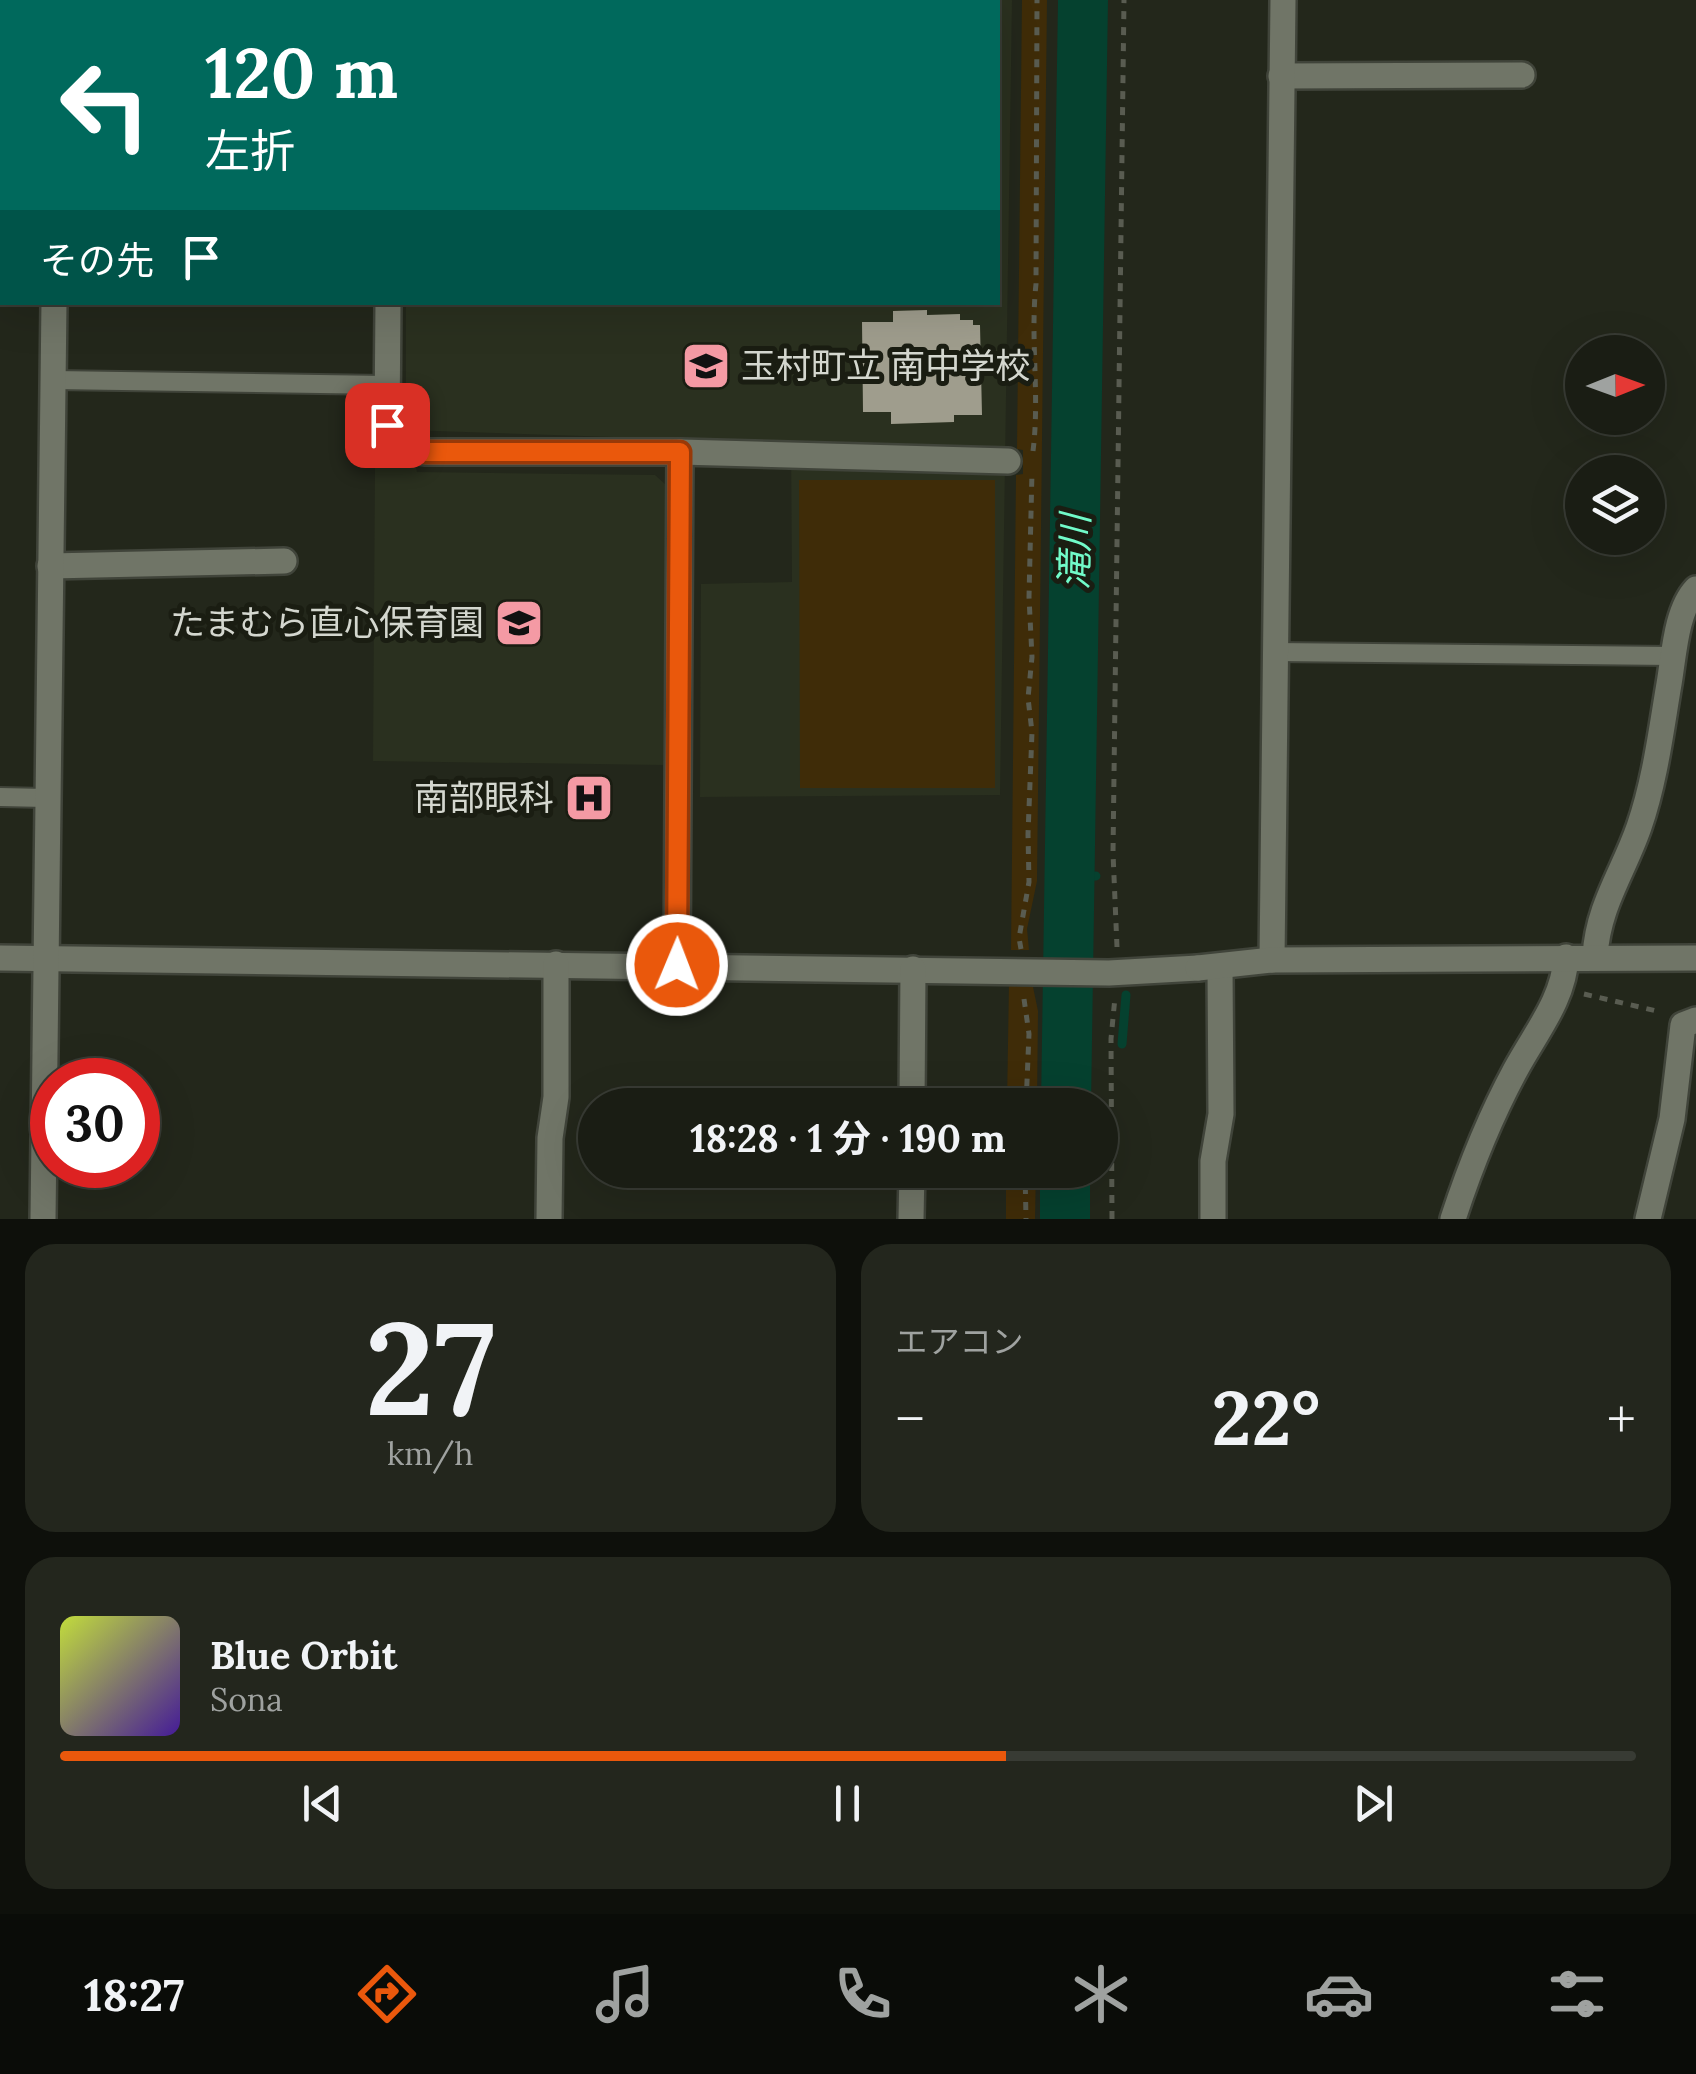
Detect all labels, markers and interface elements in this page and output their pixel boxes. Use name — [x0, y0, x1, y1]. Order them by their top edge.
text: 120 m — [205, 28, 398, 117]
icon: left — [40, 40, 170, 170]
text: 左折 — [205, 122, 295, 179]
icon: arrive — [174, 230, 229, 285]
text: その先 — [40, 236, 154, 284]
north arrow — [1565, 335, 1665, 435]
map controls — [1565, 335, 1665, 555]
school or university icon: 玉村町立 南中学校 — [680, 340, 732, 392]
place label: 玉村町立 南中学校 — [741, 343, 1030, 388]
pin — [345, 383, 430, 468]
icon: arrive — [360, 398, 415, 453]
button: layers — [1565, 455, 1665, 555]
water label: 滝川 — [1049, 510, 1099, 590]
school or university icon: たまむら直心保育園 — [493, 597, 545, 649]
place label: たまむら直心保育園 — [170, 600, 484, 645]
hospital icon: 南部眼科 — [563, 772, 615, 824]
place label: 南部眼科 — [414, 775, 554, 820]
position arrow — [625, 913, 729, 1017]
speed limit sign: 30 — [30, 1058, 160, 1188]
text: 18:28 · 1 分 · 190 m — [690, 1114, 1006, 1162]
text: 27 — [365, 1284, 495, 1451]
text: エアコン — [896, 1321, 1024, 1362]
text: 22° — [1211, 1370, 1320, 1466]
text: − — [896, 1384, 925, 1454]
text: + — [1607, 1384, 1636, 1454]
text: km/h — [387, 1433, 473, 1474]
text: Blue Orbit — [210, 1631, 397, 1679]
text: Sona — [210, 1679, 283, 1720]
icon: previous — [295, 1776, 350, 1831]
icon: pause — [820, 1776, 875, 1831]
icon: next — [1346, 1776, 1401, 1831]
icon: directions — [352, 1959, 422, 2029]
icon: music — [590, 1959, 660, 2029]
icon: phone — [828, 1959, 898, 2029]
icon: climate — [1066, 1959, 1136, 2029]
icon: car — [1304, 1959, 1374, 2029]
icon: filters — [1542, 1959, 1612, 2029]
text: 18:27 — [84, 1966, 184, 2023]

